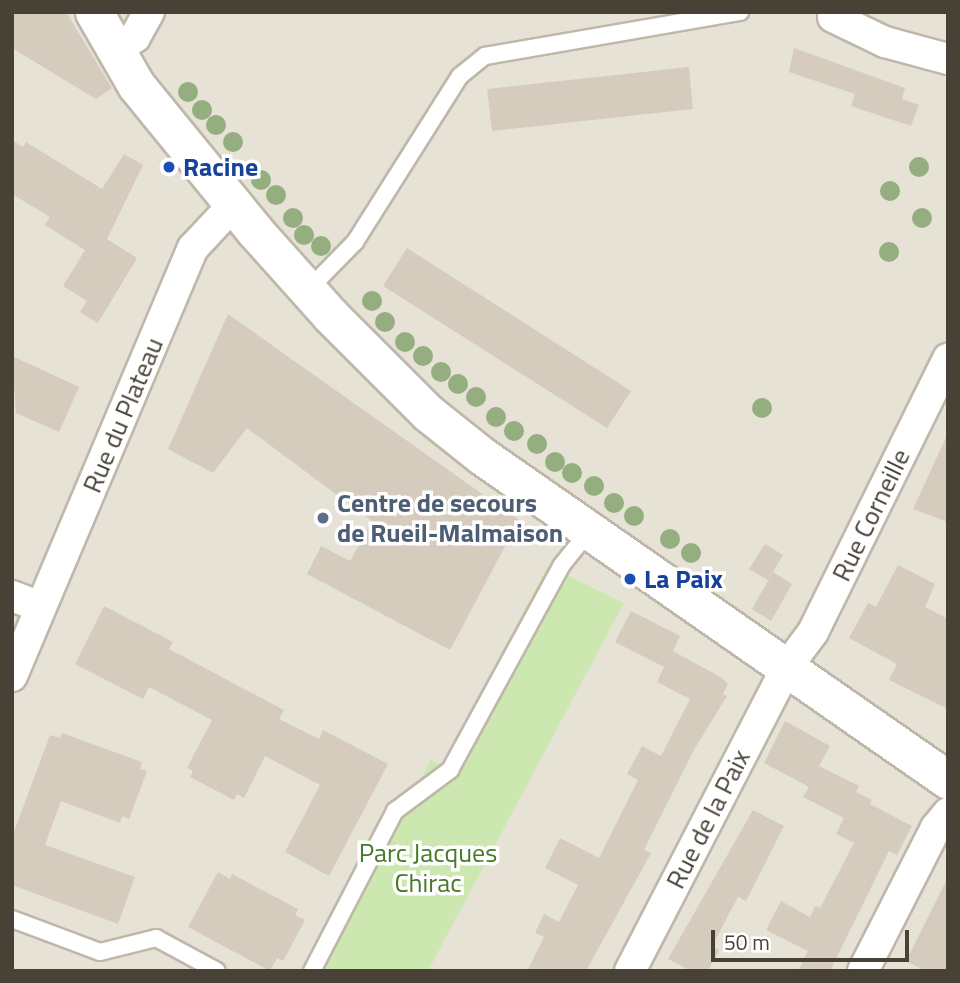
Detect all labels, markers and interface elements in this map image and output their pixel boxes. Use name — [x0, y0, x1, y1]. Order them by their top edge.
place label: Racine — [183, 151, 258, 183]
marker: Racine — [161, 159, 177, 175]
street label: Rue du Plateau — [76, 333, 170, 497]
street label: Rue Corneille — [826, 444, 916, 586]
place label: Centre de secours de Rueil-Malmaison — [337, 487, 563, 548]
marker: Centre de secours de Rueil-Malmaison — [315, 510, 331, 526]
place label: La Paix — [644, 563, 723, 595]
marker: La Paix — [622, 571, 638, 587]
street label: Rue de la Paix — [660, 744, 756, 894]
park label: Parc Jacques Chirac — [359, 837, 497, 898]
scale bar — [715, 916, 913, 960]
text: 50 m — [724, 926, 770, 958]

